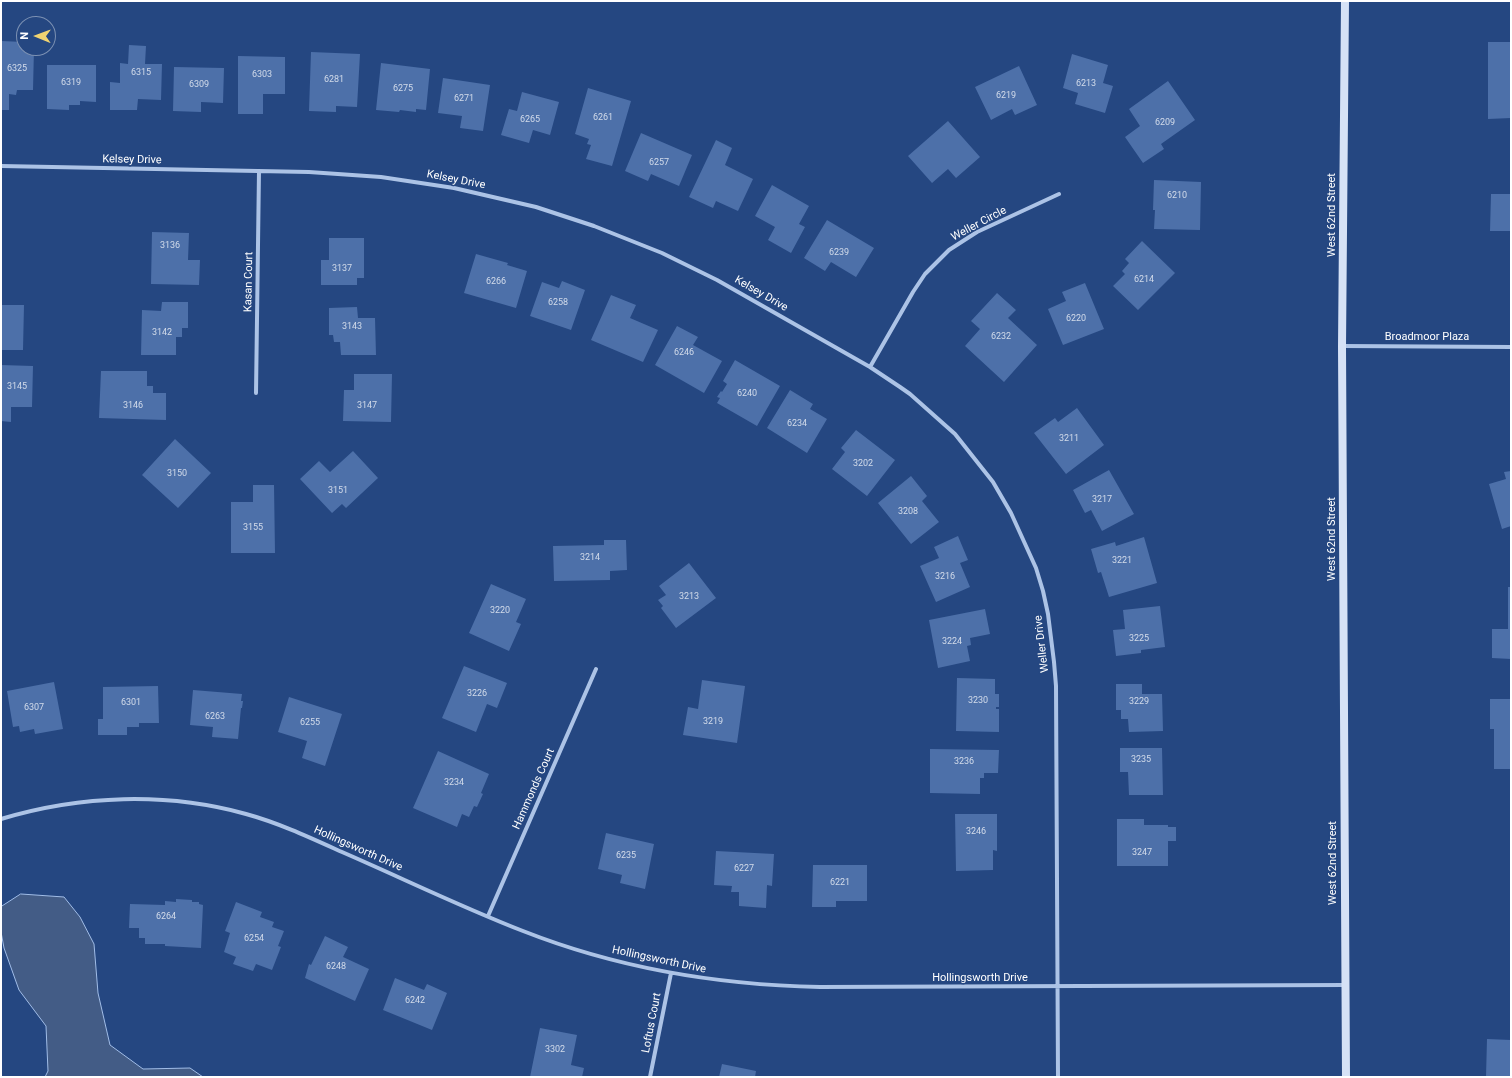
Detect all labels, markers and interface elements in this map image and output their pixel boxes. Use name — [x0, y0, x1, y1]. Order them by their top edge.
north arrow — [16, 16, 56, 56]
text: N — [18, 32, 31, 40]
house number: 6325 — [7, 64, 27, 74]
house number: 6315 — [131, 68, 151, 78]
house number: 6303 — [252, 70, 272, 80]
house number: 6281 — [324, 75, 344, 85]
house number: 6319 — [61, 78, 81, 88]
house number: 6213 — [1076, 79, 1096, 89]
house number: 6309 — [189, 80, 209, 90]
house number: 6275 — [393, 84, 413, 94]
house number: 6219 — [996, 91, 1016, 101]
house number: 6271 — [454, 94, 474, 104]
house number: 6261 — [593, 113, 613, 123]
house number: 6265 — [520, 115, 540, 125]
house number: 6209 — [1155, 118, 1175, 128]
street label: Kelsey Drive — [102, 153, 162, 167]
house number: 6257 — [649, 158, 669, 168]
street label: Kelsey Drive — [426, 168, 486, 192]
street label: West 62nd Street — [1325, 173, 1339, 257]
house number: 6210 — [1167, 191, 1187, 201]
street label: Weller Circle — [949, 204, 1009, 244]
house number: 3136 — [160, 241, 180, 251]
house number: 6239 — [829, 248, 849, 258]
street label: Kasan Court — [242, 252, 256, 312]
house number: 3137 — [332, 264, 352, 274]
street label: Kelsey Drive — [732, 273, 790, 315]
house number: 6214 — [1134, 275, 1154, 285]
house number: 6266 — [486, 277, 506, 287]
house number: 6258 — [548, 298, 568, 308]
house number: 6220 — [1066, 314, 1086, 324]
house number: 3143 — [342, 322, 362, 332]
house number: 3142 — [152, 328, 172, 338]
street label: Broadmoor Plaza — [1385, 330, 1469, 344]
house number: 6232 — [991, 332, 1011, 342]
house number: 6246 — [674, 348, 694, 358]
house number: 3145 — [7, 382, 27, 392]
house number: 6240 — [737, 389, 757, 399]
house number: 3146 — [123, 401, 143, 411]
house number: 3147 — [357, 401, 377, 411]
house number: 6234 — [787, 419, 807, 429]
house number: 3211 — [1059, 434, 1079, 444]
house number: 3202 — [853, 459, 873, 469]
house number: 3150 — [167, 469, 187, 479]
house number: 3151 — [328, 486, 348, 496]
house number: 3217 — [1092, 495, 1112, 505]
street label: West 62nd Street — [1325, 497, 1339, 581]
house number: 3208 — [898, 507, 918, 517]
house number: 3155 — [243, 523, 263, 533]
house number: 3214 — [580, 553, 600, 563]
house number: 3221 — [1112, 556, 1132, 566]
house number: 3216 — [935, 572, 955, 582]
house number: 3213 — [679, 592, 699, 602]
house number: 3220 — [490, 606, 510, 616]
street label: Weller Drive — [1032, 615, 1052, 673]
house number: 3225 — [1129, 634, 1149, 644]
house number: 3224 — [942, 637, 962, 647]
house number: 3226 — [467, 689, 487, 699]
house number: 3230 — [968, 696, 988, 706]
house number: 3229 — [1129, 697, 1149, 707]
house number: 6301 — [121, 698, 141, 708]
house number: 6307 — [24, 703, 44, 713]
house number: 6263 — [205, 712, 225, 722]
house number: 3219 — [703, 717, 723, 727]
house number: 6255 — [300, 718, 320, 728]
street label: Hammonds Court — [510, 746, 558, 832]
house number: 3235 — [1131, 755, 1151, 765]
house number: 3236 — [954, 757, 974, 767]
house number: 3234 — [444, 778, 464, 788]
street label: West 62nd Street — [1326, 821, 1340, 905]
street label: Hollingsworth Drive — [312, 824, 404, 874]
house number: 3246 — [966, 827, 986, 837]
house number: 3247 — [1132, 848, 1152, 858]
house number: 6235 — [616, 851, 636, 861]
house number: 6227 — [734, 864, 754, 874]
house number: 6221 — [830, 878, 850, 888]
house number: 6264 — [156, 912, 176, 922]
house number: 6254 — [244, 934, 264, 944]
street label: Hollingsworth Drive — [611, 944, 707, 976]
house number: 6248 — [326, 962, 346, 972]
street label: Hollingsworth Drive — [932, 971, 1028, 985]
street label: Loftus Court — [640, 992, 664, 1054]
house number: 6242 — [405, 996, 425, 1006]
house number: 3302 — [545, 1045, 565, 1055]

